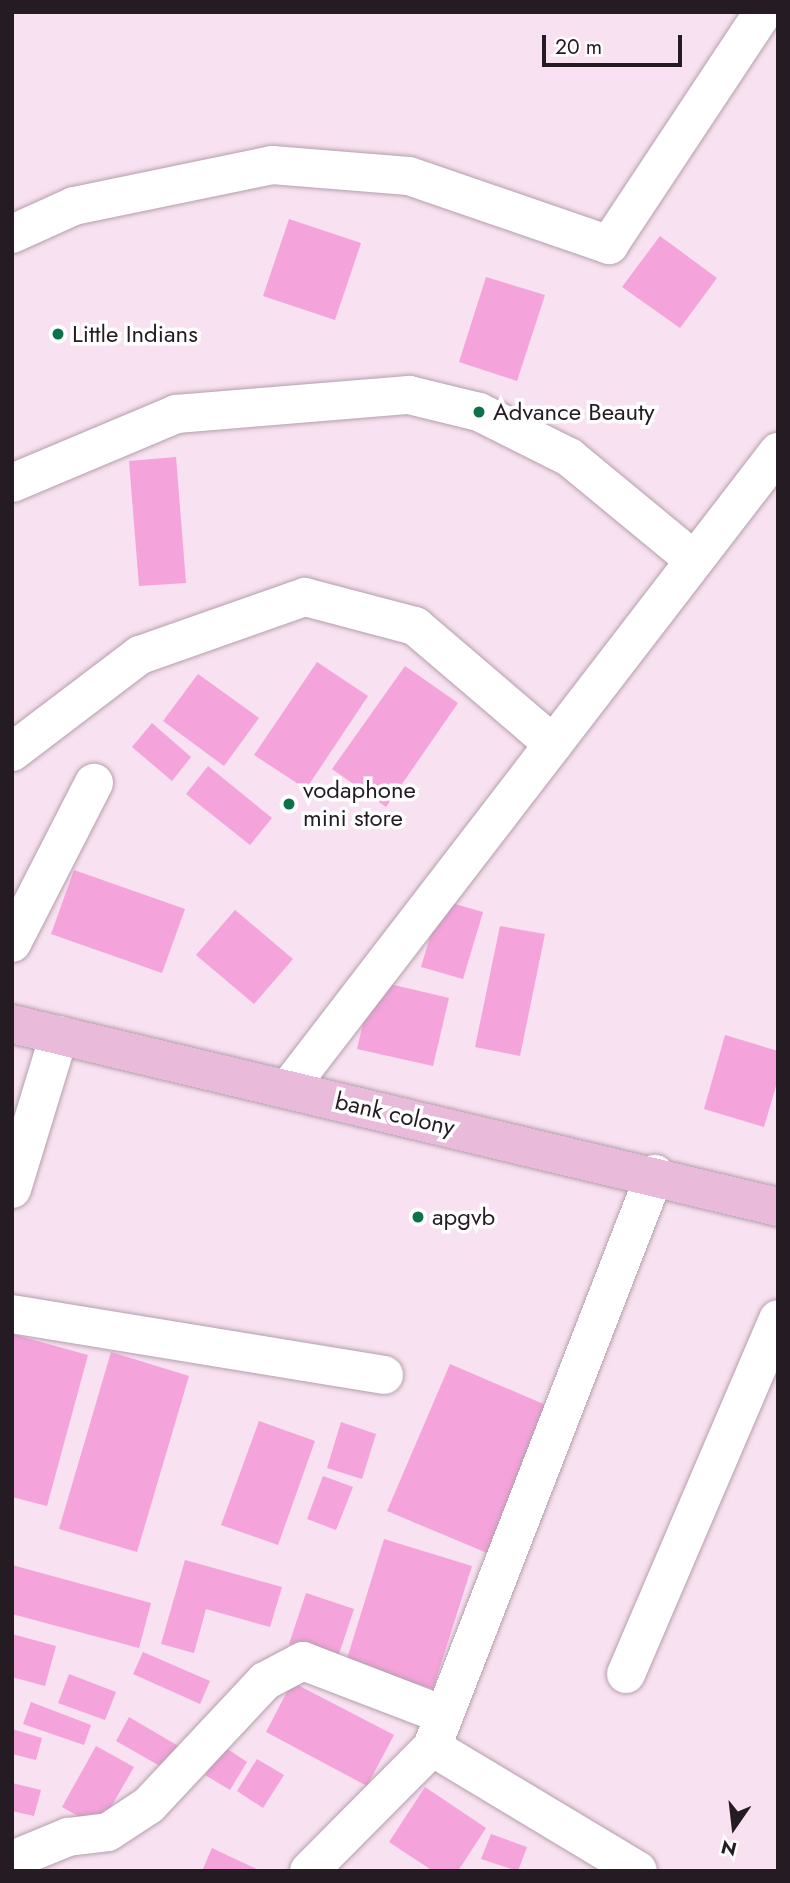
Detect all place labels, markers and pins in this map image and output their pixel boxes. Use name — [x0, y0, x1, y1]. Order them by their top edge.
place label: Little Indians — [72, 320, 198, 348]
marker: Little Indians — [50, 326, 66, 342]
place label: Advance Beauty — [493, 398, 654, 426]
marker: Advance Beauty — [471, 404, 487, 420]
place label: vodaphone mini store — [303, 776, 416, 832]
marker: vodaphone mini store — [281, 796, 297, 812]
place label: apgvb — [432, 1203, 495, 1231]
marker: apgvb — [410, 1209, 426, 1225]

